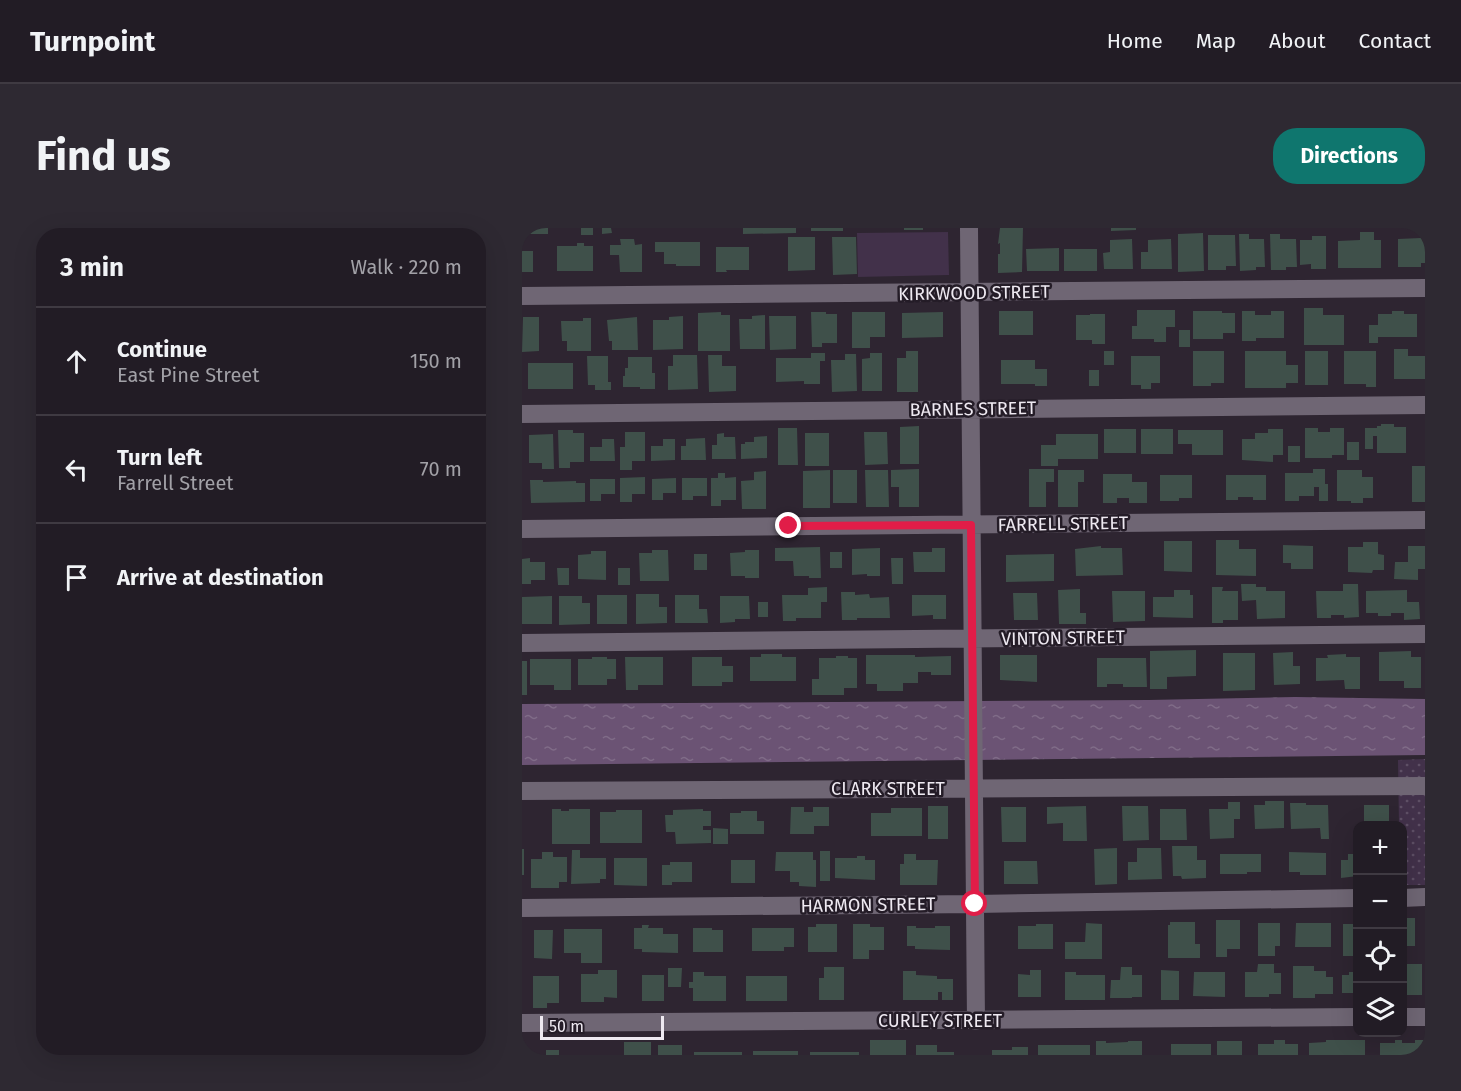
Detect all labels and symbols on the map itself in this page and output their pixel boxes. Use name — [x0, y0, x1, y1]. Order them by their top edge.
street label: KIRKWOOD STREET — [898, 281, 1051, 305]
street label: BARNES STREET — [910, 397, 1037, 421]
route end — [775, 512, 801, 538]
street label: FARRELL STREET — [998, 512, 1129, 536]
street label: VINTON STREET — [1001, 626, 1126, 650]
street label: CLARK STREET — [831, 778, 946, 800]
route start — [961, 890, 987, 916]
street label: HARMON STREET — [800, 893, 936, 917]
street label: CURLEY STREET — [878, 1010, 1003, 1032]
scale bar — [540, 1013, 664, 1040]

